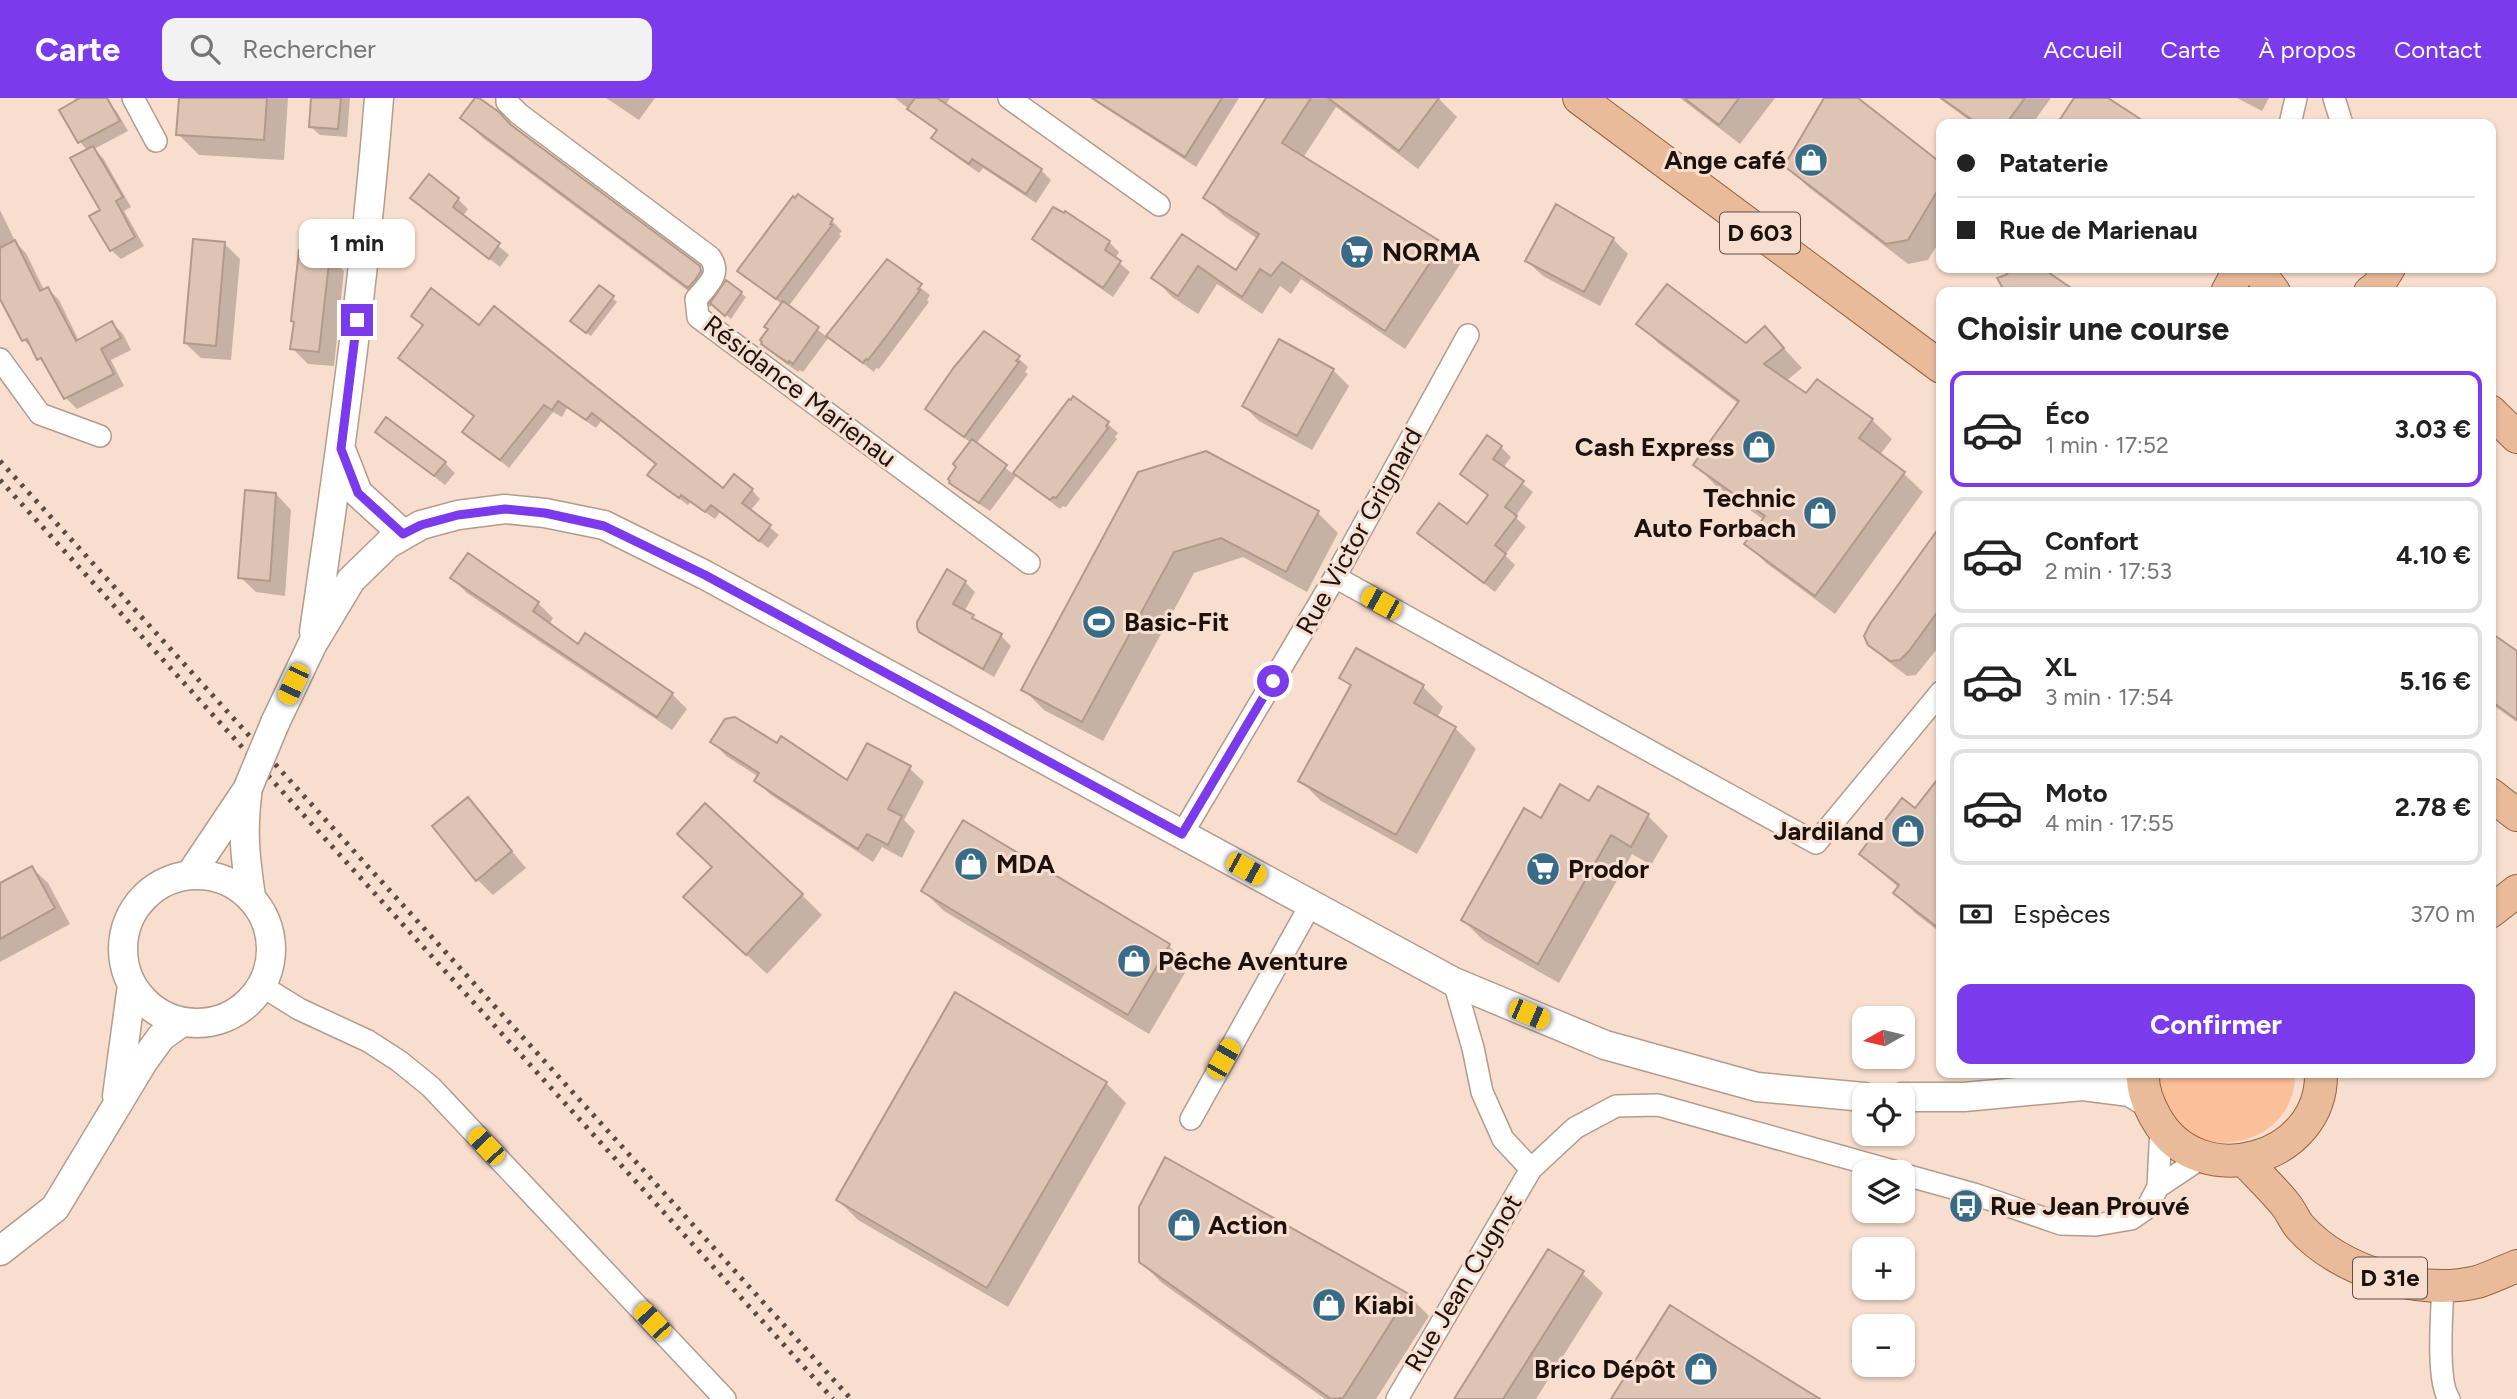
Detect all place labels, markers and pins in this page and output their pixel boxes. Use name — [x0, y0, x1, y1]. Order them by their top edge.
shop icon: Ange café — [1792, 141, 1830, 179]
place label: Ange café — [1664, 144, 1786, 176]
supermarket icon: NORMA — [1338, 233, 1376, 271]
place label: NORMA — [1382, 236, 1481, 268]
shop icon: Cash Express — [1740, 428, 1778, 466]
place label: Cash Express — [1575, 431, 1734, 463]
place label: Technic Auto Forbach — [1634, 482, 1796, 544]
shop icon: Technic Auto Forbach — [1801, 494, 1839, 532]
sports icon: Basic-Fit — [1080, 603, 1118, 641]
place label: Basic-Fit — [1124, 606, 1229, 638]
shop icon: Jardiland — [1889, 812, 1927, 850]
place label: Jardiland — [1773, 815, 1884, 847]
shop icon: MDA — [952, 845, 990, 883]
place label: MDA — [996, 848, 1055, 880]
supermarket icon: Prodor — [1524, 850, 1562, 888]
place label: Prodor — [1568, 853, 1649, 885]
shop icon: Pêche Aventure — [1115, 942, 1153, 980]
place label: Pêche Aventure — [1158, 945, 1348, 977]
bus stop icon: Rue Jean Prouvé — [1947, 1187, 1985, 1225]
place label: Rue Jean Prouvé — [1990, 1190, 2190, 1222]
shop icon: Action — [1165, 1206, 1203, 1244]
place label: Action — [1208, 1209, 1288, 1241]
shop icon: Kiabi — [1310, 1286, 1348, 1324]
place label: Kiabi — [1354, 1289, 1414, 1321]
shop icon: Brico Dépôt — [1682, 1350, 1720, 1388]
place label: Brico Dépôt — [1534, 1353, 1676, 1385]

